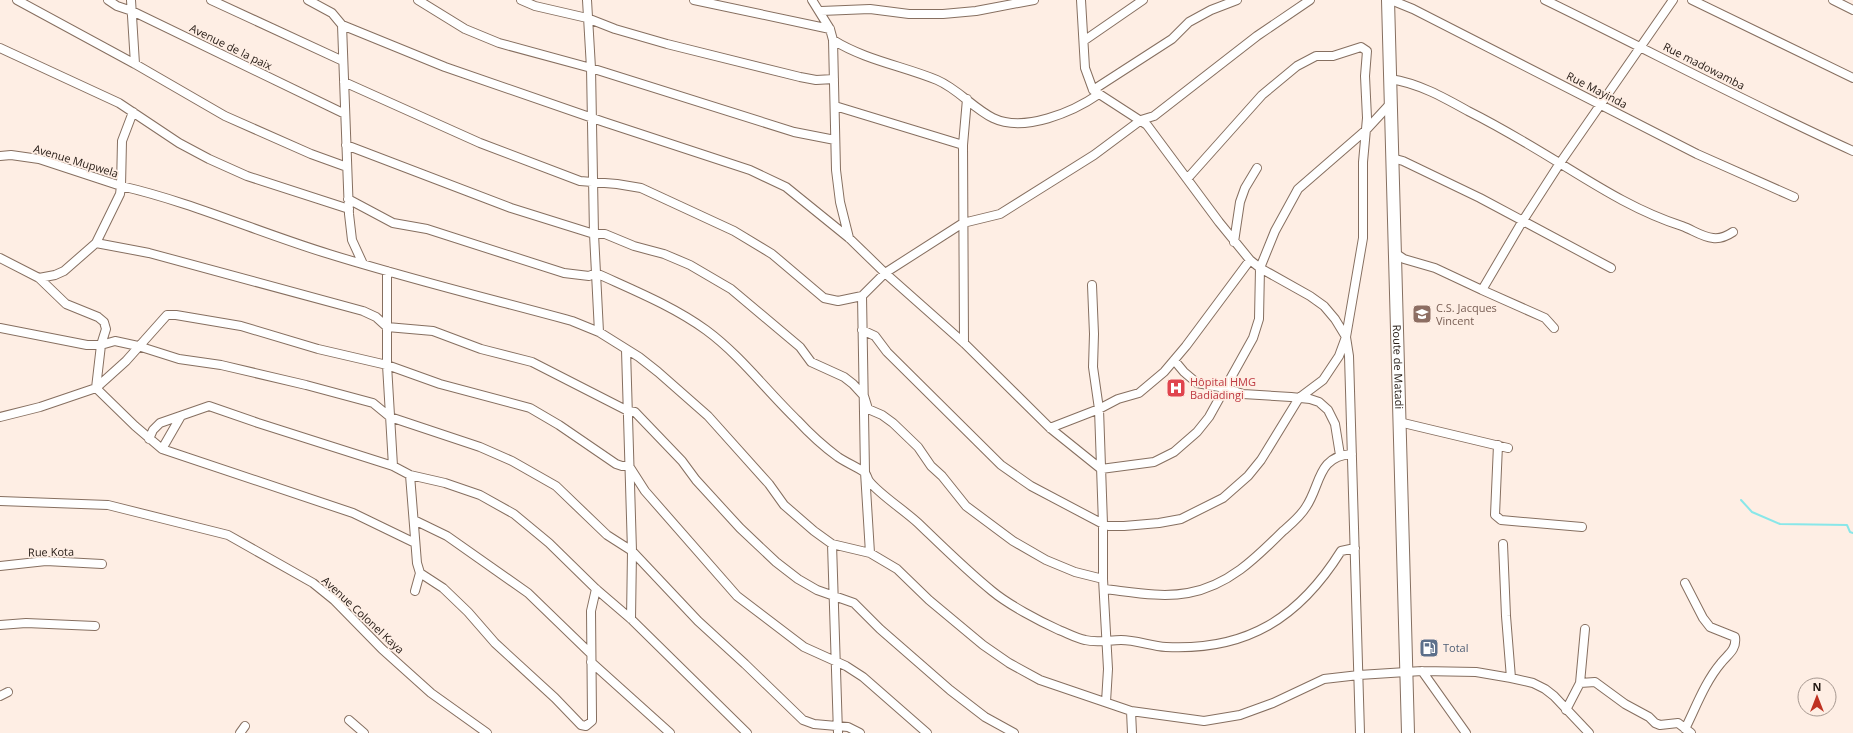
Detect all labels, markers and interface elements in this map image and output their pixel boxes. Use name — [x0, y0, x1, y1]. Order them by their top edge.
street label: Avenue de la paix — [187, 20, 275, 73]
street label: Rue madowamba — [1661, 38, 1748, 93]
street label: Rue Mayinda — [1564, 68, 1630, 111]
street label: Avenue Mupwela — [32, 140, 120, 181]
place label: C.S. Jacques Vincent — [1436, 300, 1497, 328]
school or university icon: C.S. Jacques Vincent — [1411, 303, 1433, 325]
street label: Route de Matadi — [1390, 324, 1407, 409]
place label: Hôpital HMG Badiadingi — [1190, 374, 1256, 402]
hospital icon: Hôpital HMG Badiadingi — [1165, 377, 1187, 399]
street label: Rue Kota — [28, 544, 74, 559]
street label: Avenue Colonel Kaya — [319, 573, 408, 657]
fuel station icon: Total — [1418, 637, 1440, 659]
place label: Total — [1443, 640, 1469, 655]
north arrow — [1797, 677, 1837, 717]
text: N — [1813, 679, 1821, 694]

